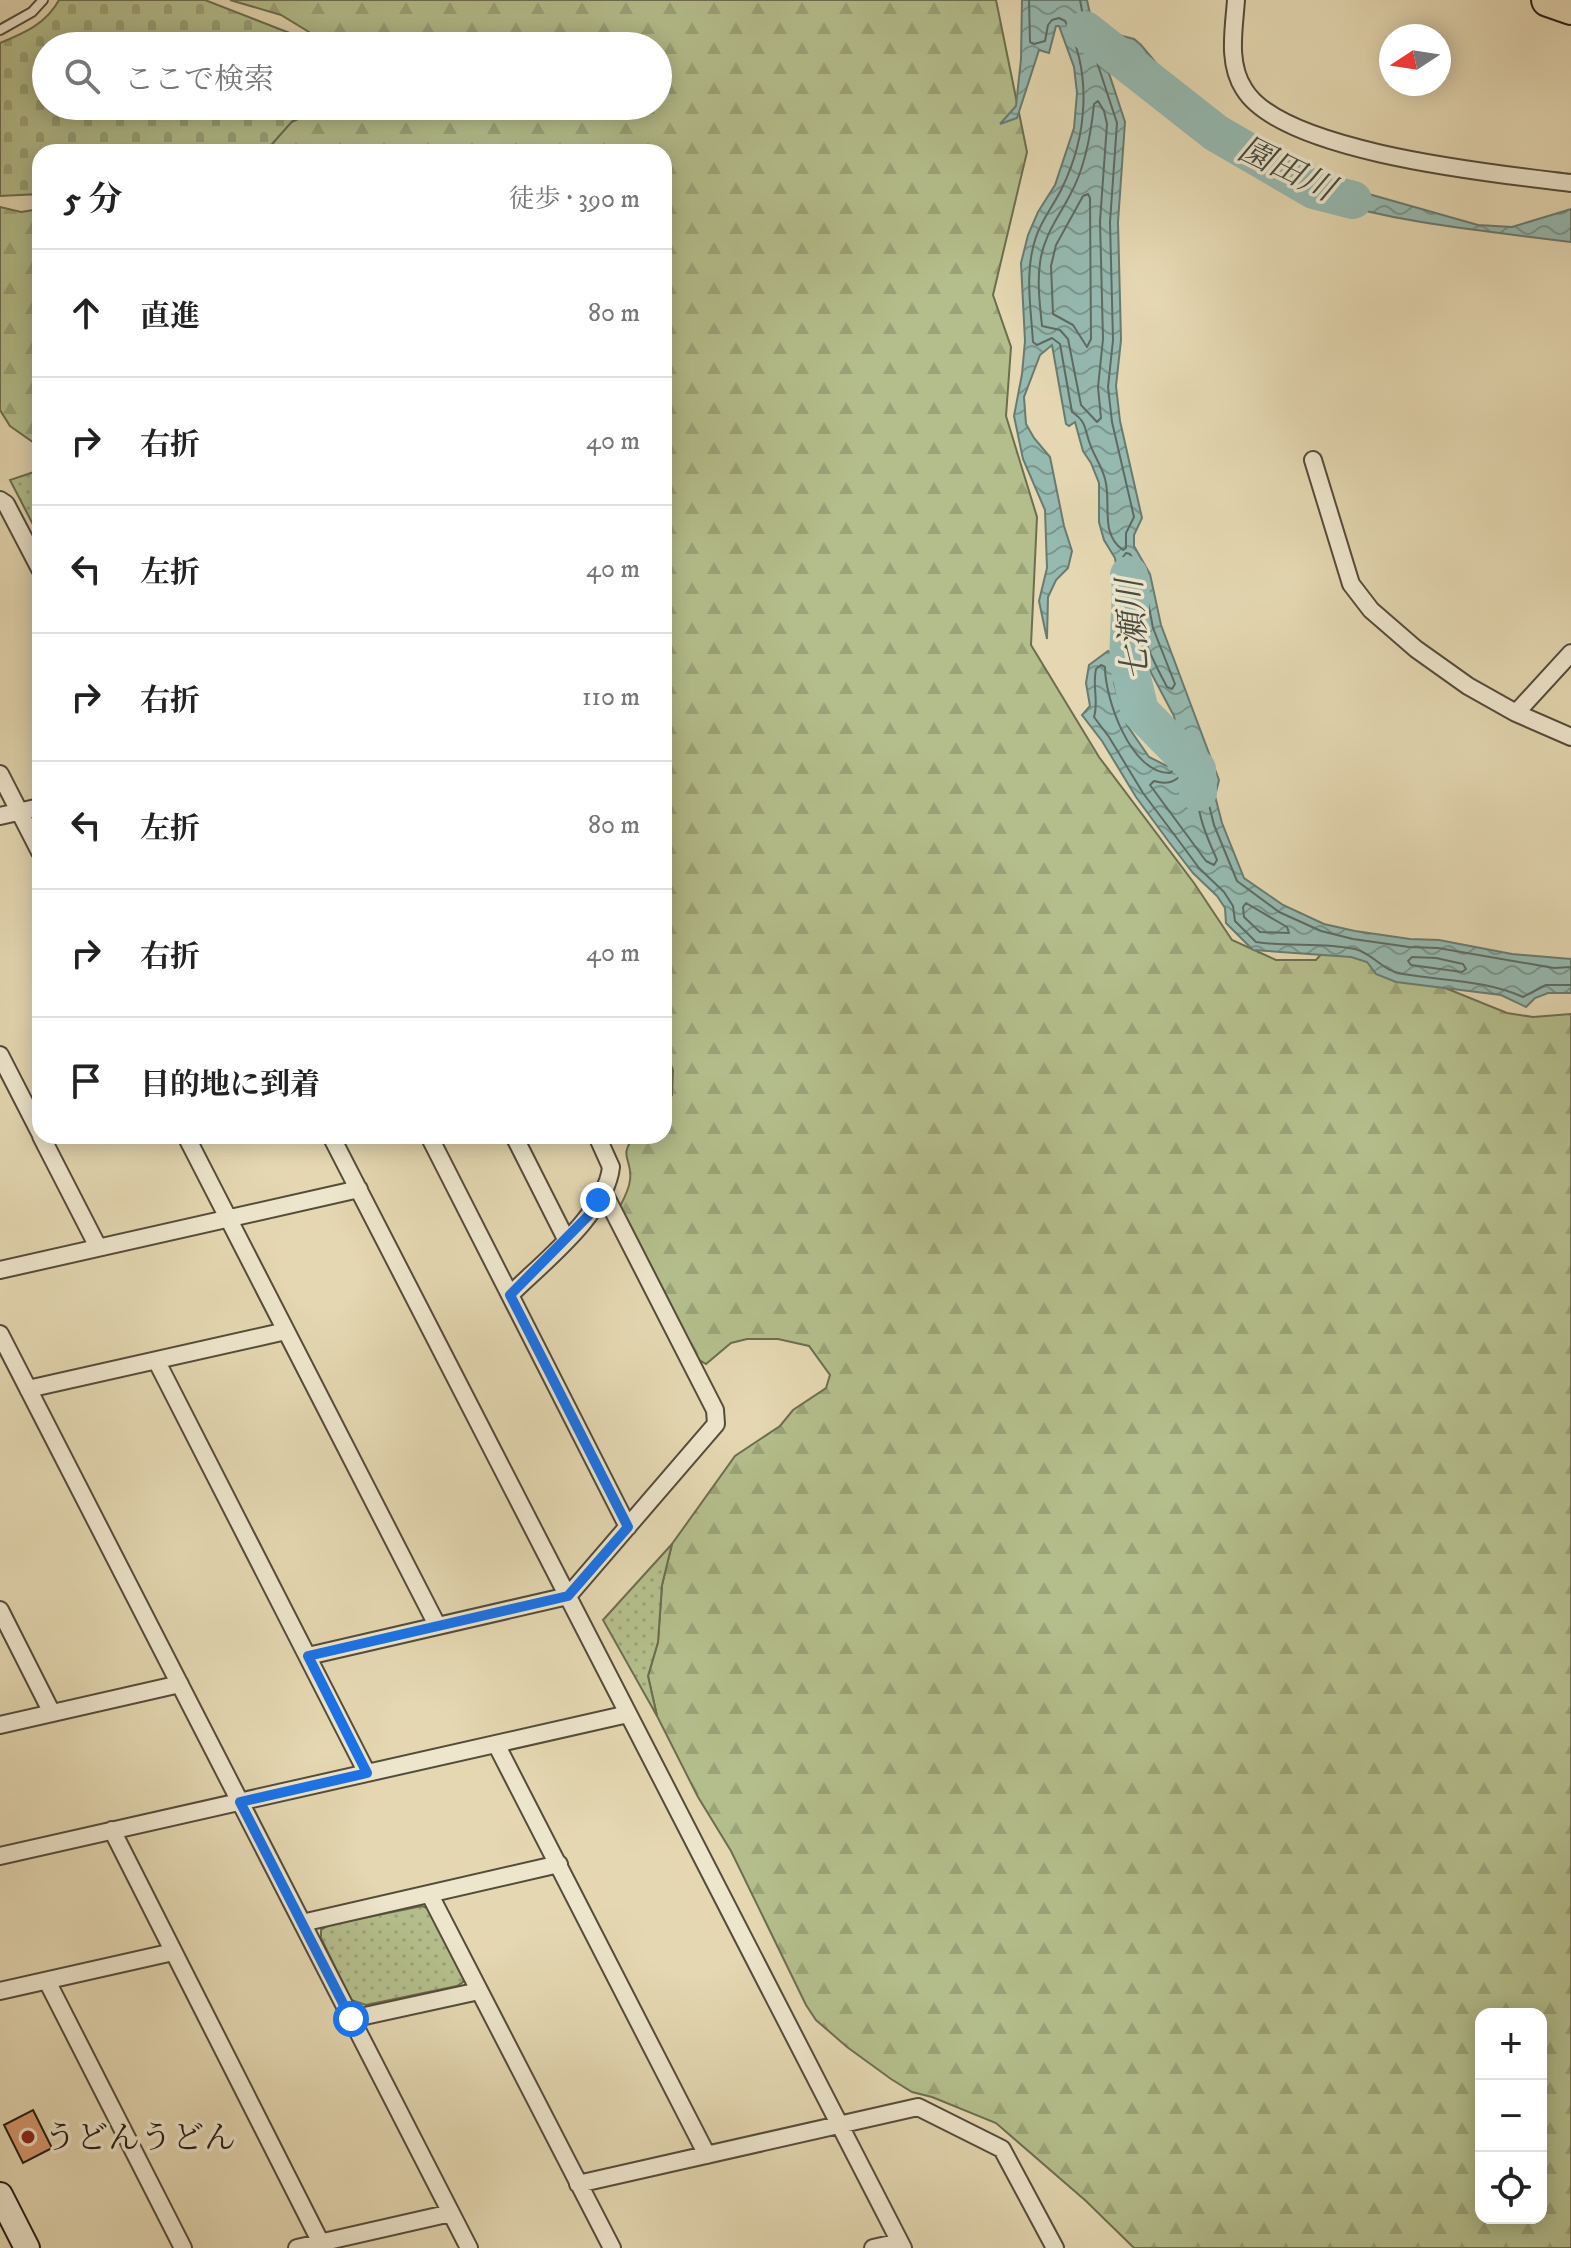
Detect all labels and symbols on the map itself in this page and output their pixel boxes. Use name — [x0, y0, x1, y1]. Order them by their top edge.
north arrow — [1379, 24, 1451, 96]
water label: 園田川 — [1231, 129, 1345, 213]
water label: 七瀬川 — [1109, 574, 1159, 682]
route end — [580, 1182, 616, 1218]
route start — [333, 2001, 369, 2037]
place label: うどんうどん — [44, 2119, 236, 2159]
marker: うどんうどん — [19, 2128, 37, 2146]

